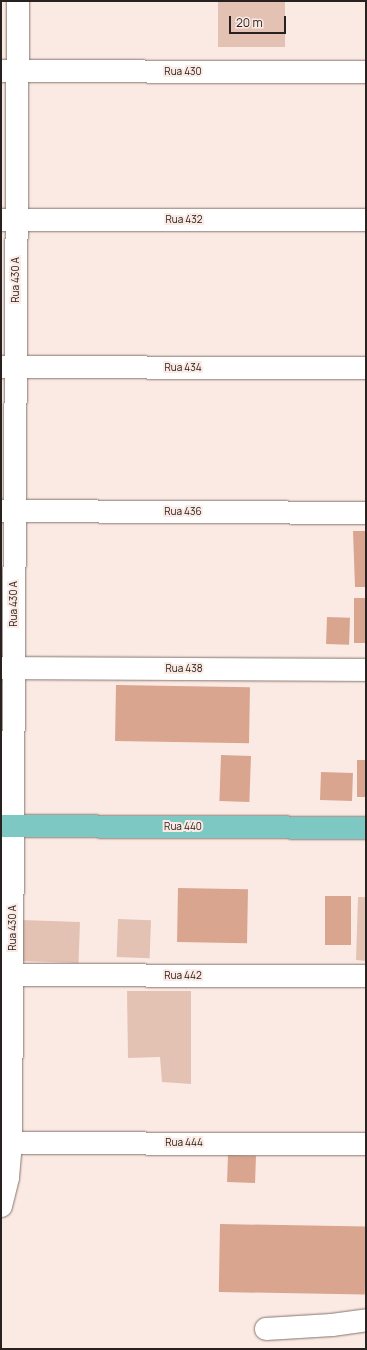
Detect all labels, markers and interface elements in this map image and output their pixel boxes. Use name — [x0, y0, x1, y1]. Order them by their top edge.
scale bar — [231, 8, 288, 34]
text: 20 m — [236, 14, 263, 31]
street label: Rua 430 — [164, 66, 202, 78]
street label: Rua 432 — [166, 214, 202, 226]
street label: Rua 430 A — [10, 257, 22, 303]
street label: Rua 434 — [164, 362, 202, 374]
street label: Rua 436 — [164, 506, 202, 518]
street label: Rua 430 A — [8, 581, 20, 627]
street label: Rua 438 — [165, 663, 203, 675]
street label: Rua 440 — [164, 821, 202, 833]
street label: Rua 430 A — [7, 905, 19, 951]
street label: Rua 442 — [164, 970, 202, 982]
street label: Rua 444 — [165, 1137, 203, 1149]

